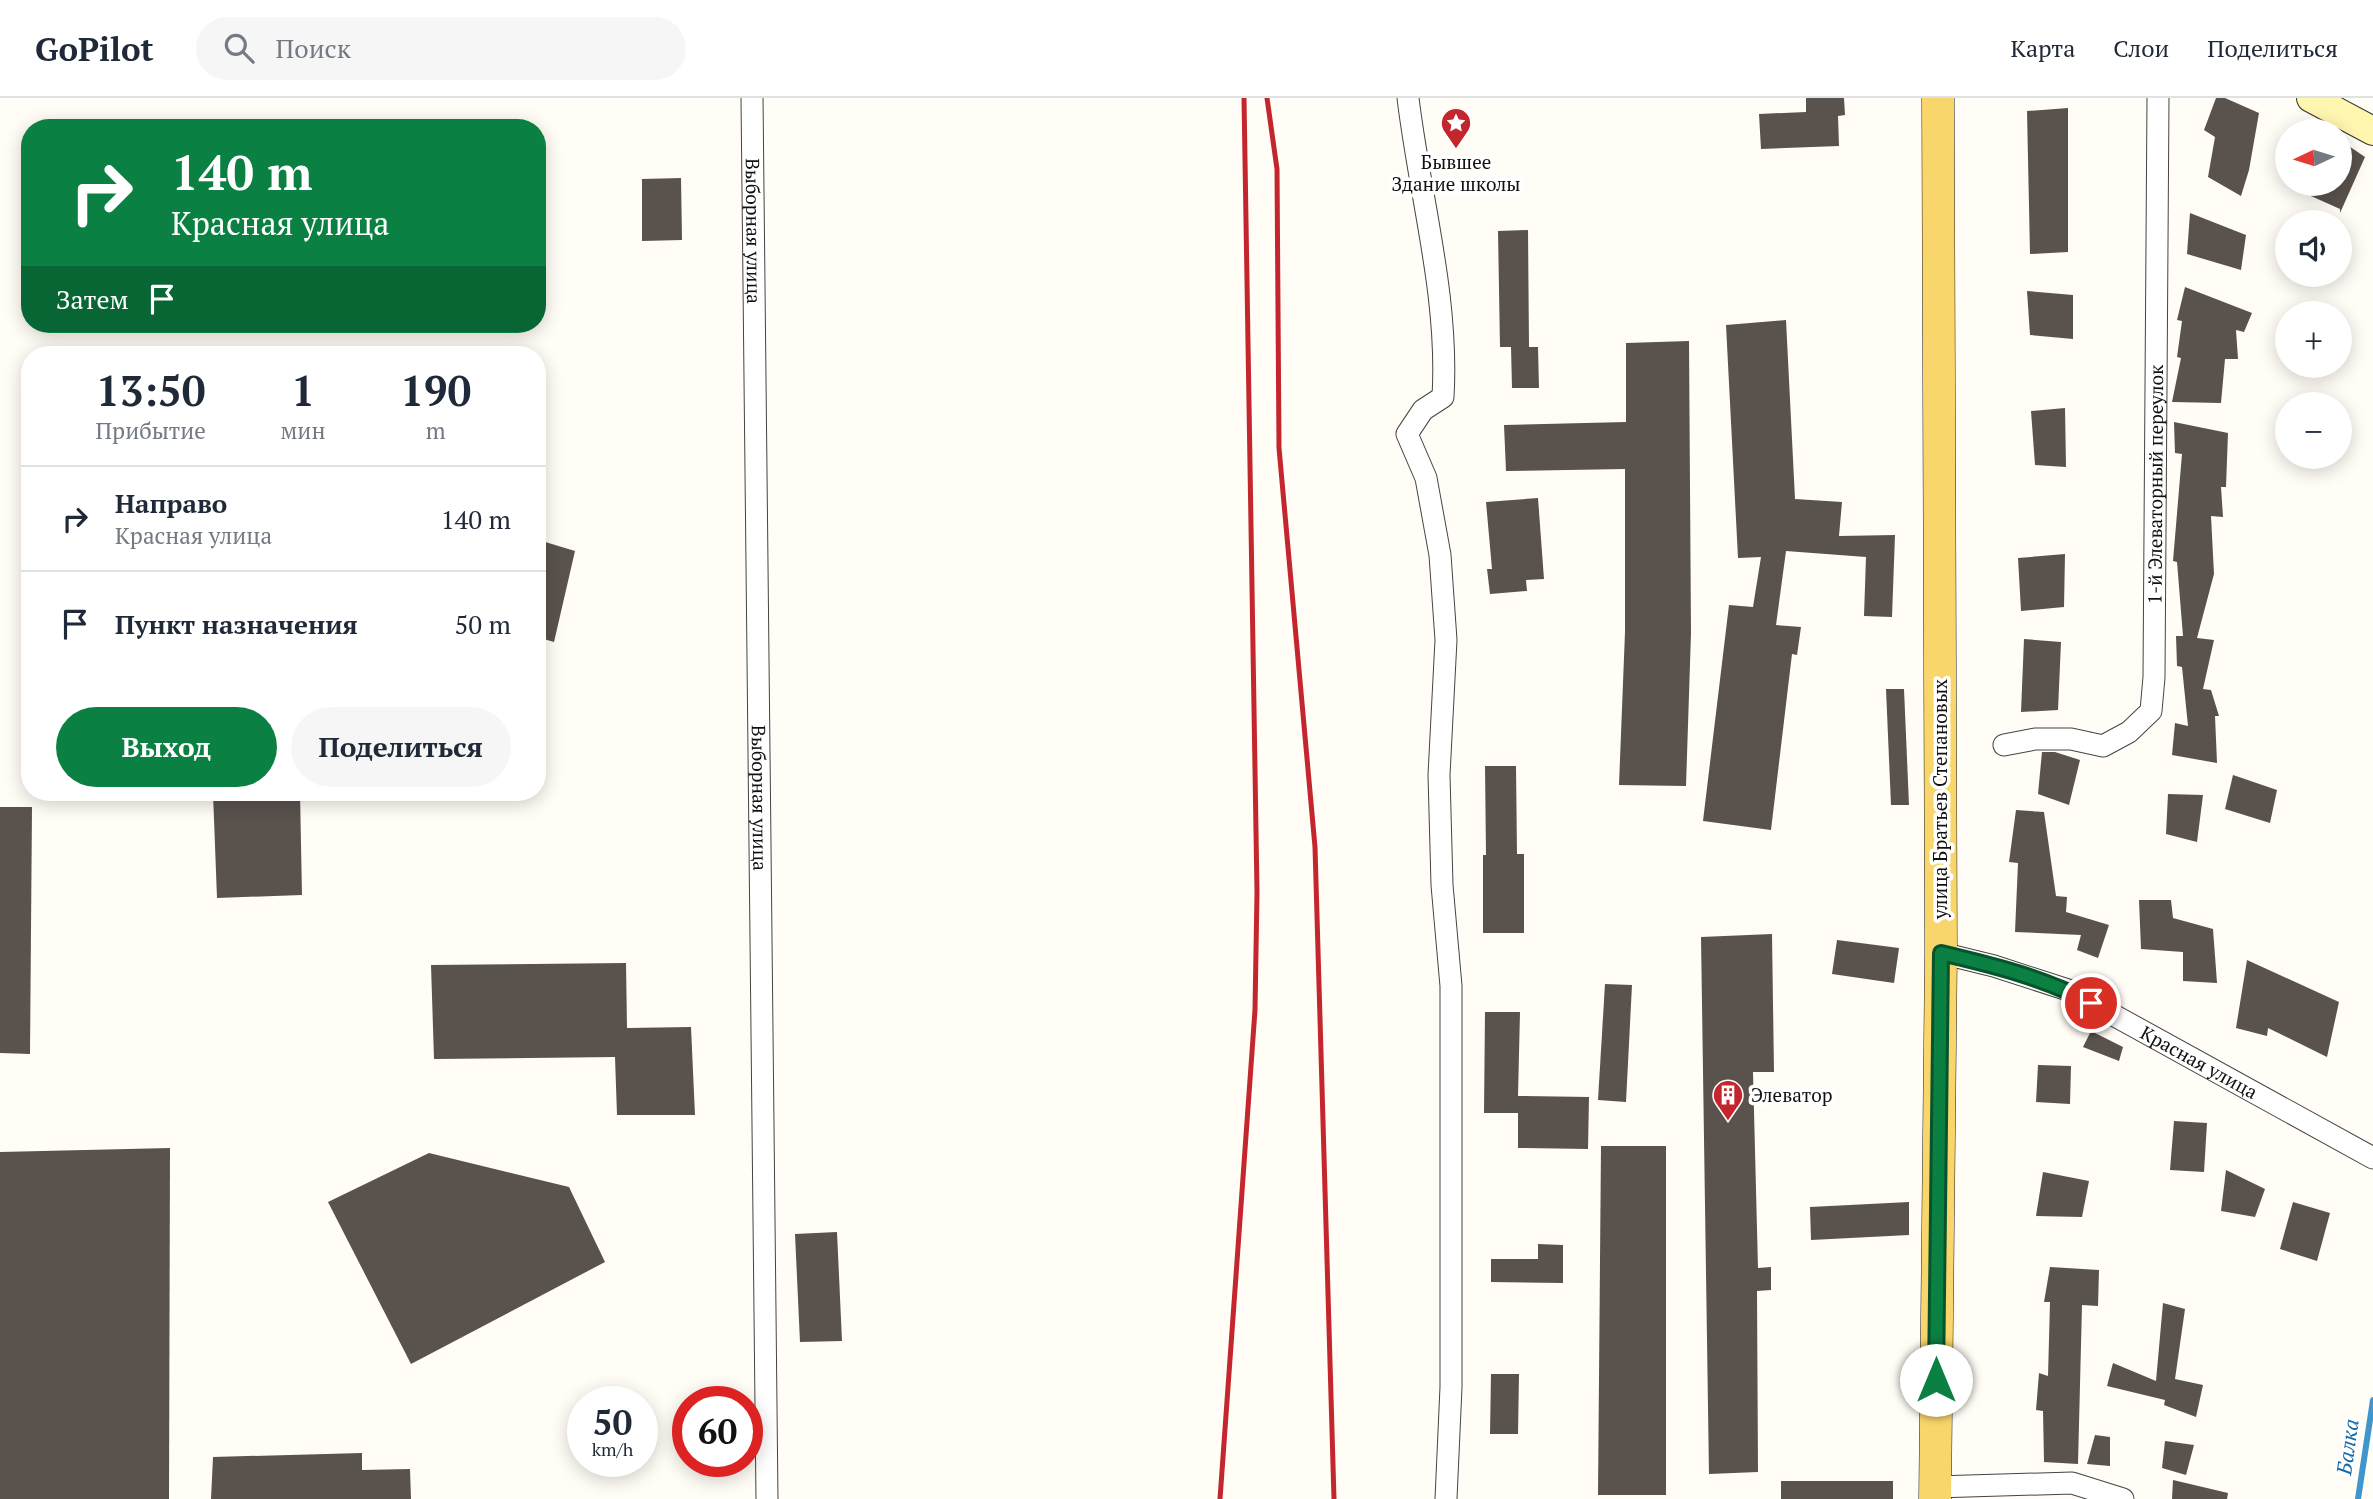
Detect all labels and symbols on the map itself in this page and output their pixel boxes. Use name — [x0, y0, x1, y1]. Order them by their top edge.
place icon: Бывшее Здание школы — [1439, 106, 1473, 150]
north arrow — [2275, 119, 2352, 196]
place label: Бывшее Здание школы — [1392, 149, 1520, 196]
street label: Выборная улица — [741, 158, 767, 304]
street label: 1-й Элеваторный переулок — [2142, 364, 2168, 604]
street label: улица Братьев Степановых — [1927, 679, 1952, 920]
street label: Выборная улица — [747, 725, 773, 871]
pin — [2061, 973, 2121, 1033]
street label: Красная улица — [2136, 1019, 2263, 1104]
building icon: Элеватор — [1711, 1078, 1745, 1122]
place label: Элеватор — [1751, 1082, 1832, 1107]
position arrow — [1899, 1343, 1973, 1417]
speed limit sign: 60 — [672, 1386, 763, 1477]
water label: Балка — [2329, 1417, 2365, 1478]

